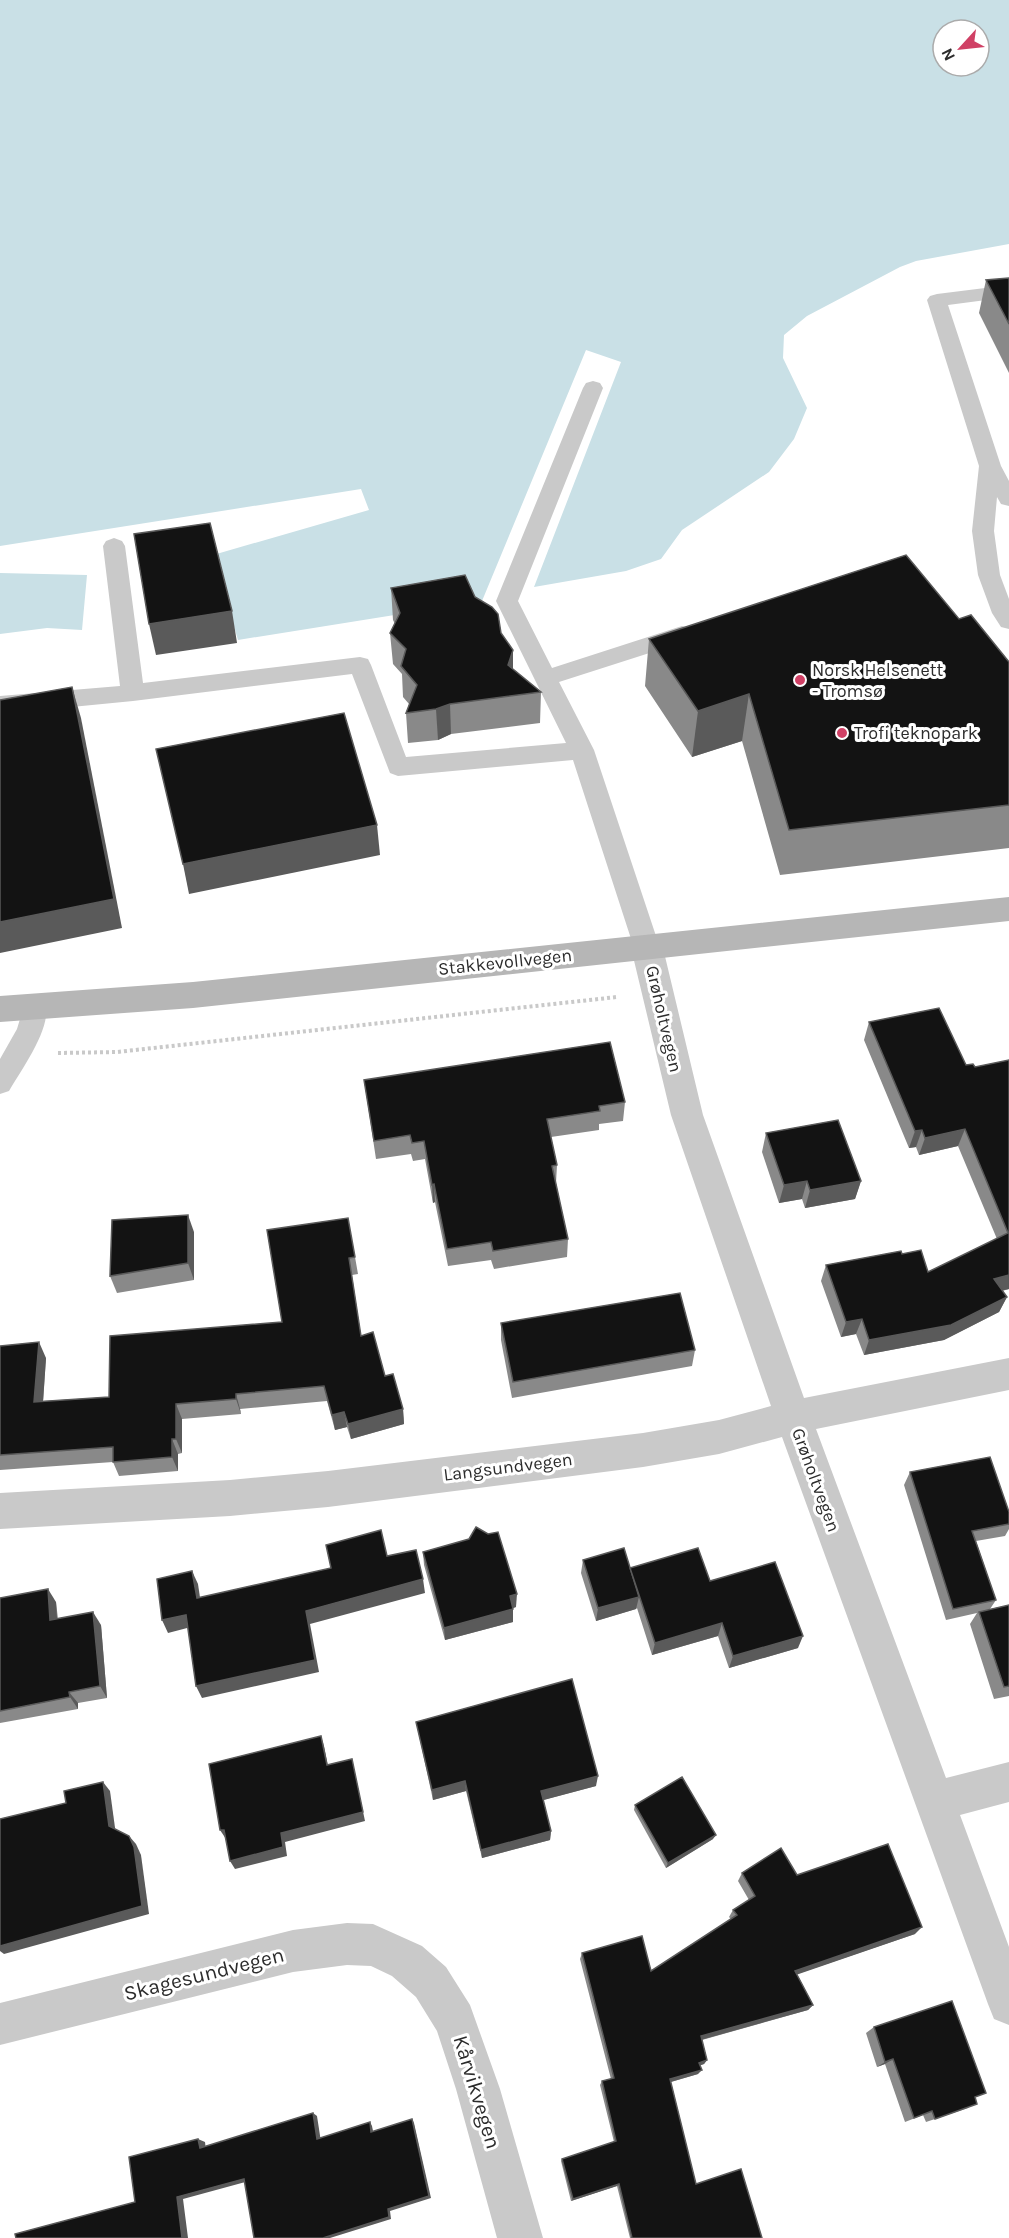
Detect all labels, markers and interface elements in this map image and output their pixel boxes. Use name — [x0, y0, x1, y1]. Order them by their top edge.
north arrow — [931, 18, 991, 78]
text: N — [937, 45, 959, 64]
place label: Norsk Helsenett - Tromsø — [812, 659, 943, 702]
marker: Norsk Helsenett - Tromsø — [793, 673, 807, 687]
place label: Trofi teknopark — [854, 722, 978, 744]
marker: Trofi teknopark — [835, 726, 849, 740]
street label: Stakkevollvegen — [437, 944, 573, 980]
street label: Grøholtvegen — [641, 963, 687, 1075]
street label: Grøholtvegen — [787, 1425, 845, 1535]
street label: Langsundvegen — [442, 1448, 574, 1486]
street label: Skagesundvegen — [121, 1942, 287, 2006]
street label: Kårvikvegen — [448, 2032, 506, 2152]

